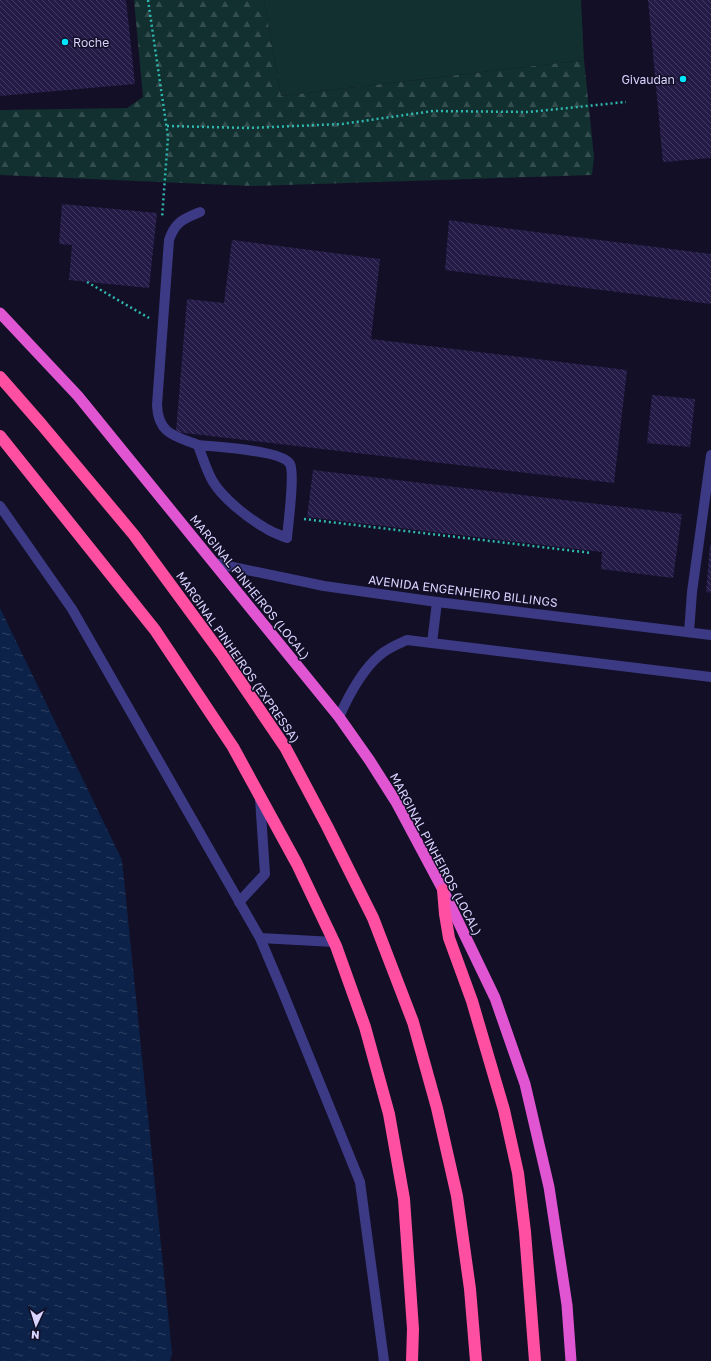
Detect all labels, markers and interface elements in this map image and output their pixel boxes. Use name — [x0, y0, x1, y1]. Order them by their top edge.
place label: Roche — [73, 35, 109, 50]
marker: Roche — [60, 37, 70, 47]
place label: Givaudan — [621, 72, 675, 87]
marker: Givaudan — [678, 74, 688, 84]
street label: MARGINAL PINHEIROS (LOCAL) — [187, 512, 313, 662]
street label: MARGINAL PINHEIROS (EXPRESSA) — [173, 569, 303, 745]
street label: AVENIDA ENGENHEIRO BILLINGS — [368, 572, 559, 610]
street label: MARGINAL PINHEIROS (LOCAL) — [387, 770, 485, 938]
north arrow — [16, 1305, 56, 1345]
text: N — [31, 1329, 40, 1342]

